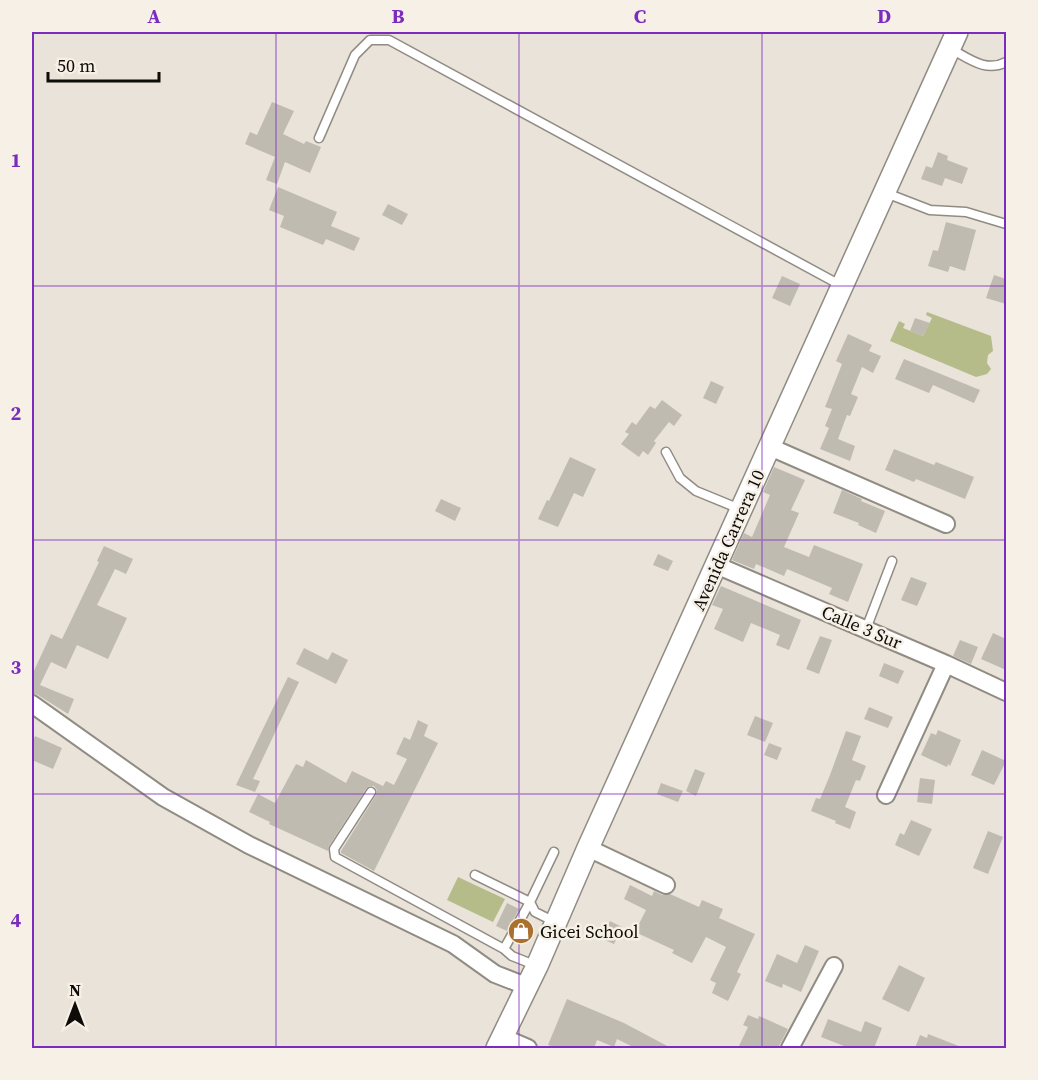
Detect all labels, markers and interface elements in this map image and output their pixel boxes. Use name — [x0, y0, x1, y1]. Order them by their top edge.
text: A — [147, 2, 161, 30]
text: B — [391, 2, 405, 30]
text: C — [634, 2, 646, 30]
text: D — [877, 2, 891, 30]
scale bar — [48, 45, 159, 83]
text: 50 m — [57, 53, 95, 78]
text: 1 — [11, 146, 21, 174]
text: 2 — [11, 399, 22, 427]
street label: Avenida Carrera 10 — [686, 466, 770, 614]
street label: Calle 3 Sur — [818, 599, 906, 655]
text: 3 — [11, 653, 22, 681]
text: 4 — [11, 906, 22, 934]
shop icon: Gicei School — [506, 916, 536, 946]
place label: Gicei School — [540, 919, 639, 944]
north arrow — [45, 975, 105, 1035]
text: N — [69, 979, 81, 1001]

